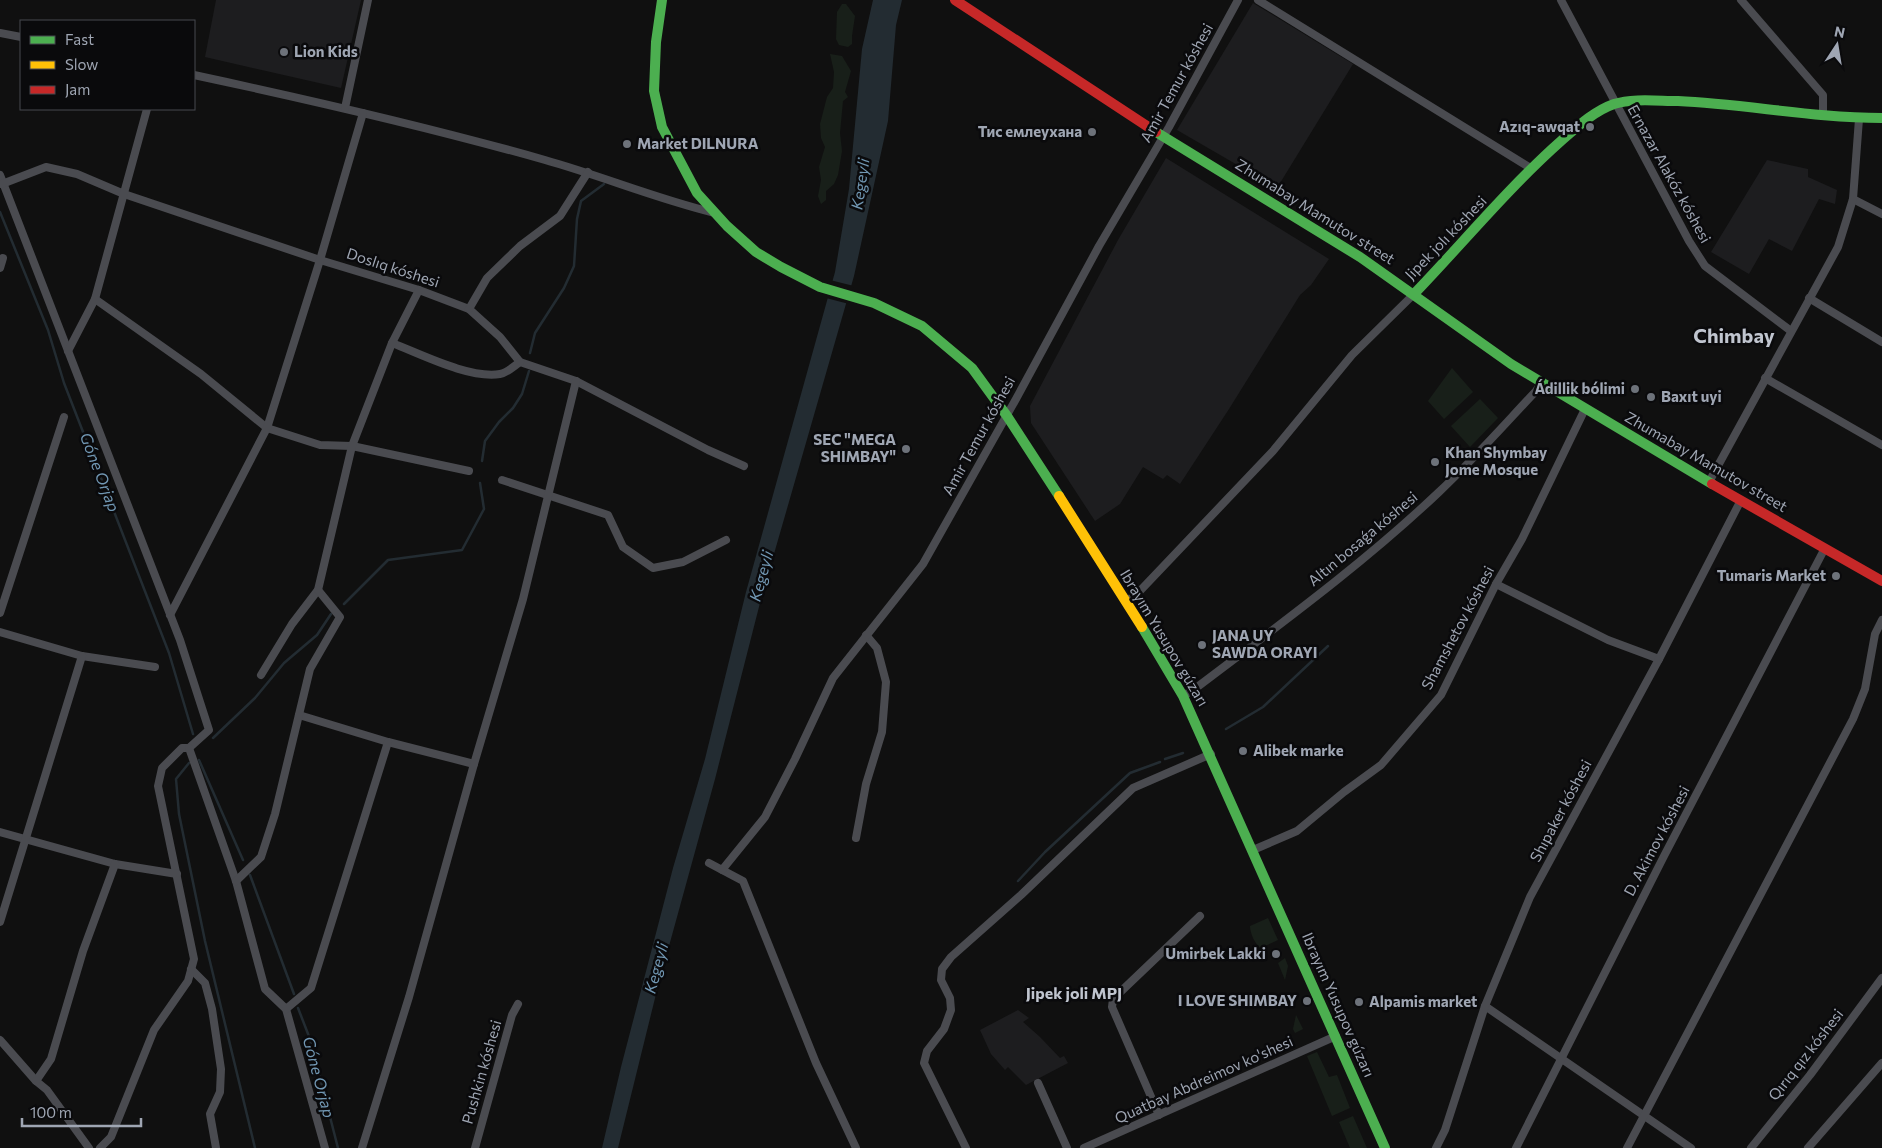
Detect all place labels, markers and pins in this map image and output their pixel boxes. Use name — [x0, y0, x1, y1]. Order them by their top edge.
place label: Lion Kids — [294, 42, 358, 60]
marker: Lion Kids — [278, 46, 290, 58]
place label: Azıq-awqat — [1499, 117, 1580, 135]
marker: Azıq-awqat — [1584, 121, 1596, 133]
place label: Тис емлеухана — [978, 122, 1082, 140]
marker: Тис емлеухана — [1086, 126, 1098, 138]
place label: Market DILNURA — [637, 134, 759, 152]
marker: Market DILNURA — [621, 138, 633, 150]
place label: Ádillik bólimi — [1534, 379, 1625, 397]
marker: Ádillik bólimi — [1629, 383, 1641, 395]
place label: Baxıt uyi — [1661, 387, 1722, 405]
marker: Baxıt uyi — [1645, 391, 1657, 403]
place label: SEC "MEGA SHIMBAY" — [813, 430, 896, 465]
marker: SEC "MEGA SHIMBAY" — [900, 443, 912, 455]
place label: Khan Shymbay Jome Mosque — [1445, 443, 1548, 478]
marker: Khan Shymbay Jome Mosque — [1429, 456, 1441, 468]
place label: Tumaris Market — [1717, 566, 1826, 584]
marker: Tumaris Market — [1830, 570, 1842, 582]
place label: JANA UY SAWDA ORAYI — [1212, 626, 1317, 661]
marker: JANA UY SAWDA ORAYI — [1196, 639, 1208, 651]
place label: Alibek marke — [1253, 741, 1344, 759]
marker: Alibek marke — [1237, 745, 1249, 757]
place label: Umirbek Lakki — [1165, 944, 1266, 962]
marker: Umirbek Lakki — [1270, 948, 1282, 960]
place label: I LOVE SHIMBAY — [1178, 991, 1297, 1009]
place label: Alpamis market — [1369, 992, 1477, 1010]
marker: I LOVE SHIMBAY — [1301, 995, 1313, 1007]
marker: Alpamis market — [1353, 996, 1365, 1008]

